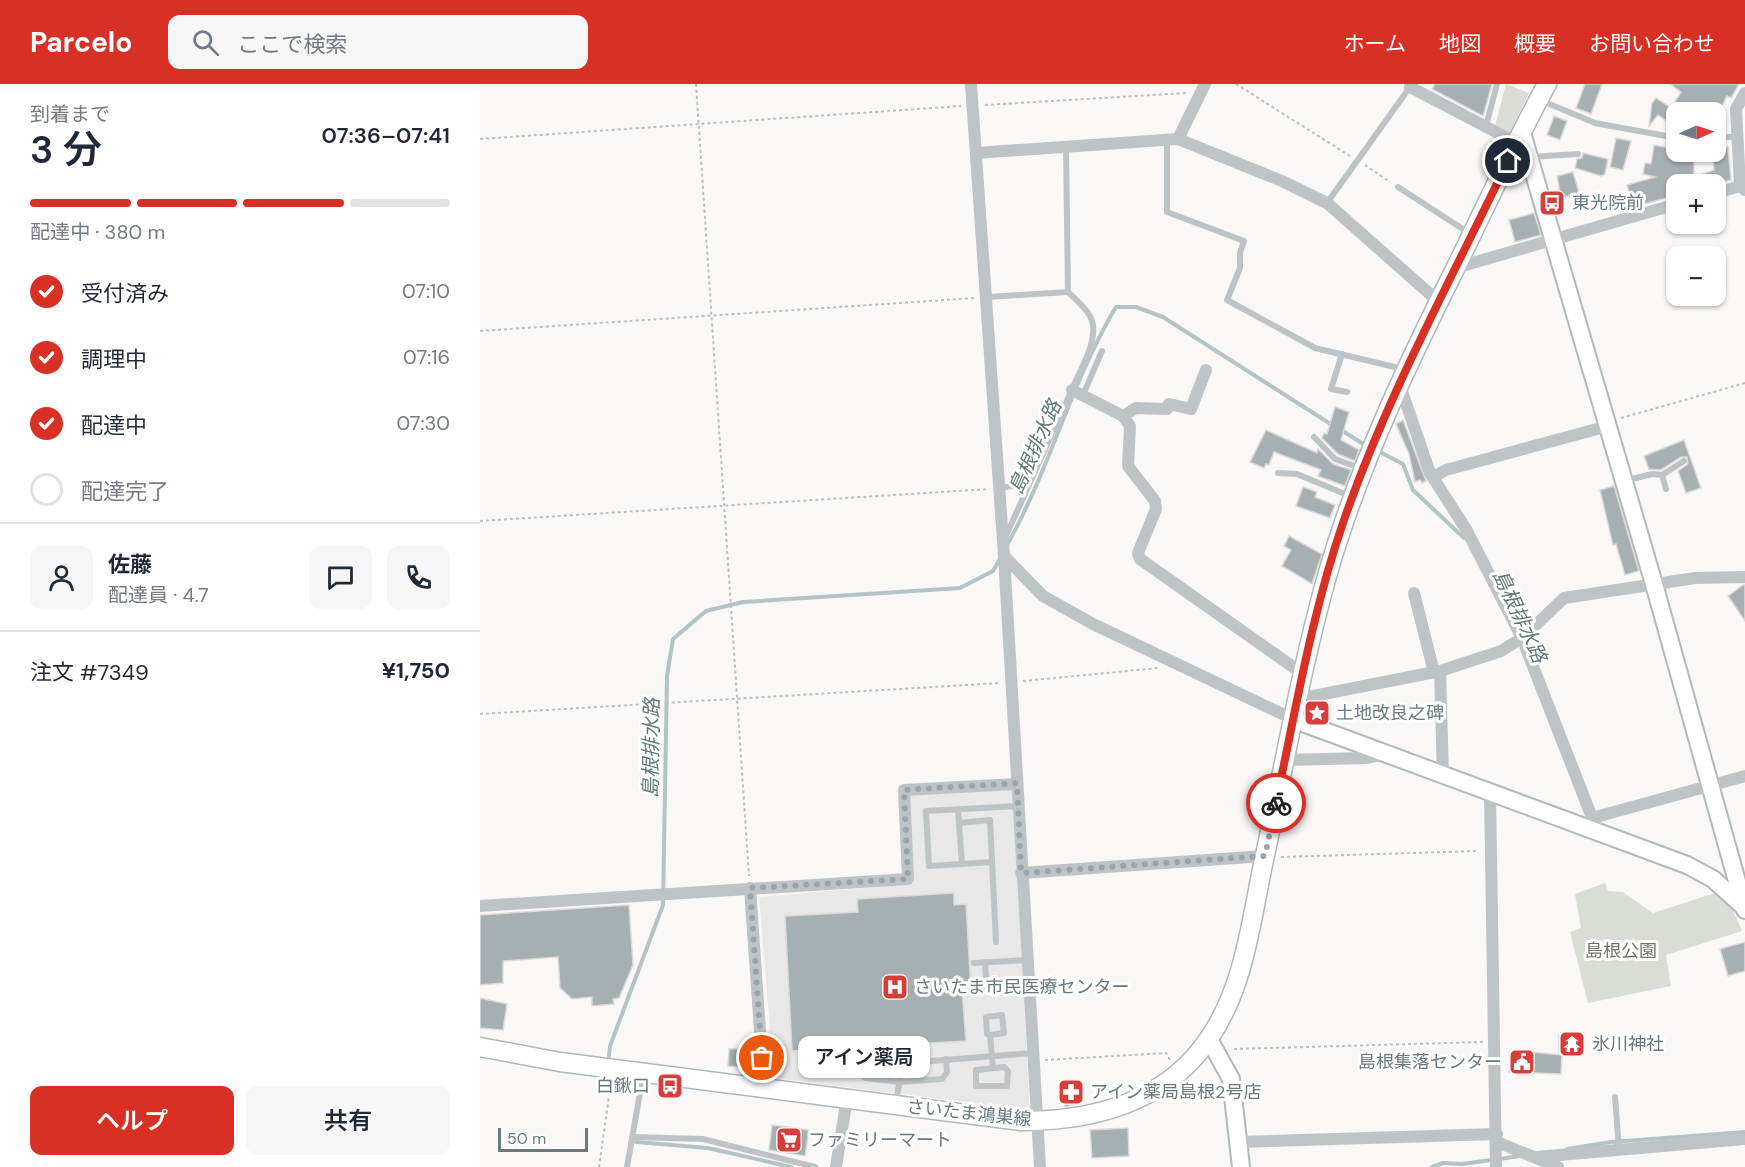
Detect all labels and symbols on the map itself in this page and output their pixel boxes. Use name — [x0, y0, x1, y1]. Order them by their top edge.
north arrow — [1666, 102, 1726, 162]
pin — [1482, 135, 1533, 186]
bus stop icon: 東光院前 — [1537, 188, 1567, 218]
place label: 東光院前 — [1572, 191, 1644, 215]
water label: 島根排水路 — [1003, 394, 1068, 498]
water label: 島根排水路 — [1487, 565, 1554, 669]
water label: 島根排水路 — [637, 696, 665, 798]
place icon: 土地改良之碑 — [1302, 698, 1332, 728]
place label: 土地改良之碑 — [1336, 701, 1444, 725]
courier — [1246, 773, 1306, 833]
park label: 島根公園 — [1585, 939, 1657, 963]
hospital icon: さいたま市民医療センター — [880, 972, 910, 1002]
place label: さいたま市民医療センター — [914, 975, 1129, 999]
temple icon: 氷川神社 — [1557, 1029, 1587, 1059]
pin — [736, 1032, 787, 1083]
place label: 氷川神社 — [1592, 1032, 1664, 1056]
callout: アイン薬局 — [798, 1037, 930, 1079]
public building icon: 島根集落センター — [1507, 1047, 1537, 1077]
place label: 島根集落センター — [1358, 1050, 1502, 1074]
bus stop icon: 白鍬口 — [655, 1071, 685, 1101]
place label: 白鍬口 — [596, 1074, 650, 1098]
pharmacy icon: アイン薬局島根2号店 — [1056, 1077, 1086, 1107]
place label: アイン薬局島根2号店 — [1090, 1080, 1261, 1104]
street label: さいたま鴻巣線 — [905, 1095, 1033, 1131]
scale bar — [498, 1125, 588, 1152]
supermarket icon: ファミリーマート — [774, 1125, 804, 1155]
place label: ファミリーマート — [808, 1128, 952, 1152]

